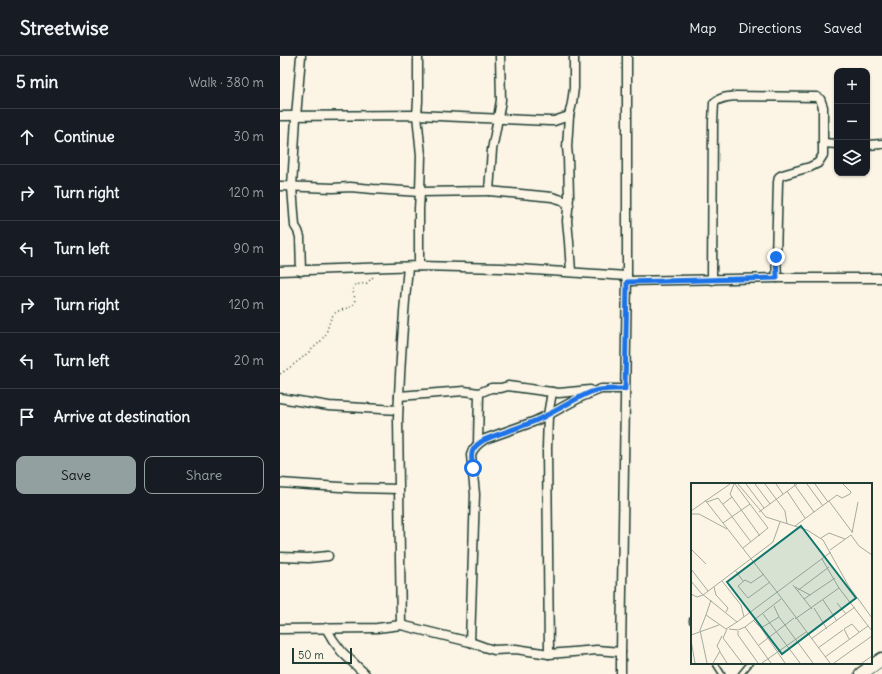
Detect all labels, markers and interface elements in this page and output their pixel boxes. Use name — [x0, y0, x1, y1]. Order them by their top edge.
text: Streetwise — [20, 16, 109, 40]
text: Map — [689, 19, 716, 37]
text: Directions — [738, 19, 802, 37]
text: Saved — [824, 19, 862, 37]
map controls — [834, 68, 870, 176]
button: + — [834, 68, 870, 104]
text: 5 min — [16, 71, 58, 93]
text: Walk · 380 m — [189, 74, 264, 91]
button: − — [834, 104, 870, 140]
icon: ahead — [16, 126, 38, 148]
text: Continue — [54, 127, 115, 146]
text: 30 m — [234, 128, 264, 145]
button: layers — [834, 140, 870, 176]
icon: right — [16, 182, 38, 204]
text: Turn right — [54, 183, 119, 202]
text: 120 m — [229, 184, 264, 201]
icon: left — [16, 238, 38, 260]
text: Turn left — [54, 239, 109, 258]
text: 90 m — [233, 240, 264, 257]
route end — [767, 248, 785, 266]
icon: right — [16, 294, 38, 316]
text: Turn right — [54, 295, 119, 314]
text: 120 m — [229, 296, 264, 313]
icon: left — [16, 350, 38, 372]
text: Turn left — [54, 351, 109, 370]
text: 20 m — [234, 352, 264, 369]
icon: arrive — [16, 406, 38, 428]
text: Arrive at destination — [54, 407, 190, 426]
button: Save — [16, 456, 136, 494]
button: Share — [144, 456, 264, 494]
route start — [464, 459, 482, 477]
inset map — [691, 483, 872, 664]
scale bar — [292, 646, 352, 665]
text: 50 m — [298, 648, 324, 662]

